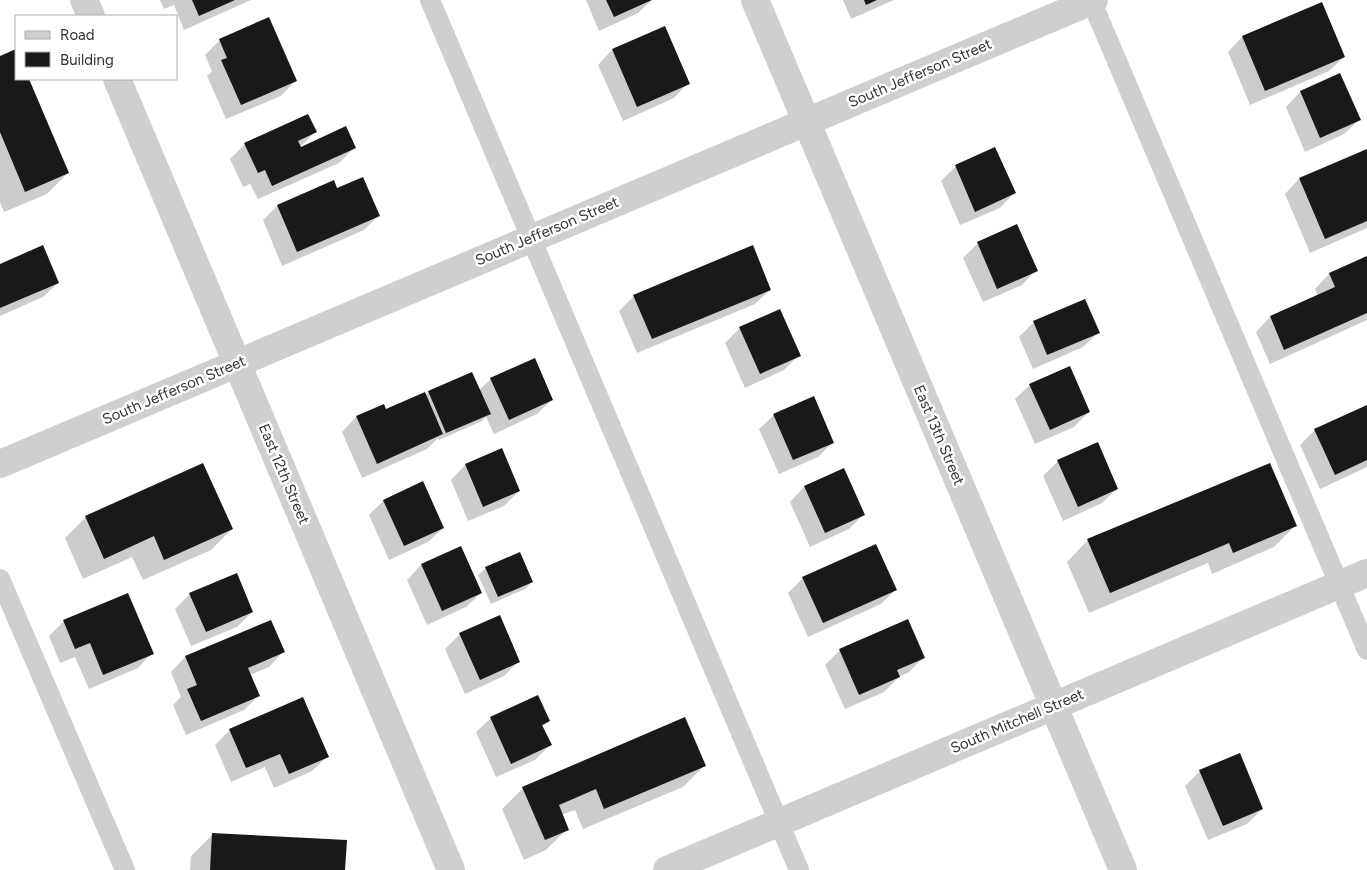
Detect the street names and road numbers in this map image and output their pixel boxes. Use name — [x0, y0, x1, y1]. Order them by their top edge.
street label: South Jefferson Street — [846, 35, 995, 111]
street label: South Jefferson Street — [473, 193, 622, 269]
street label: South Jefferson Street — [100, 352, 249, 428]
street label: East 13th Street — [910, 382, 968, 488]
street label: East 12th Street — [255, 421, 313, 527]
street label: South Mitchell Street — [948, 685, 1087, 757]

